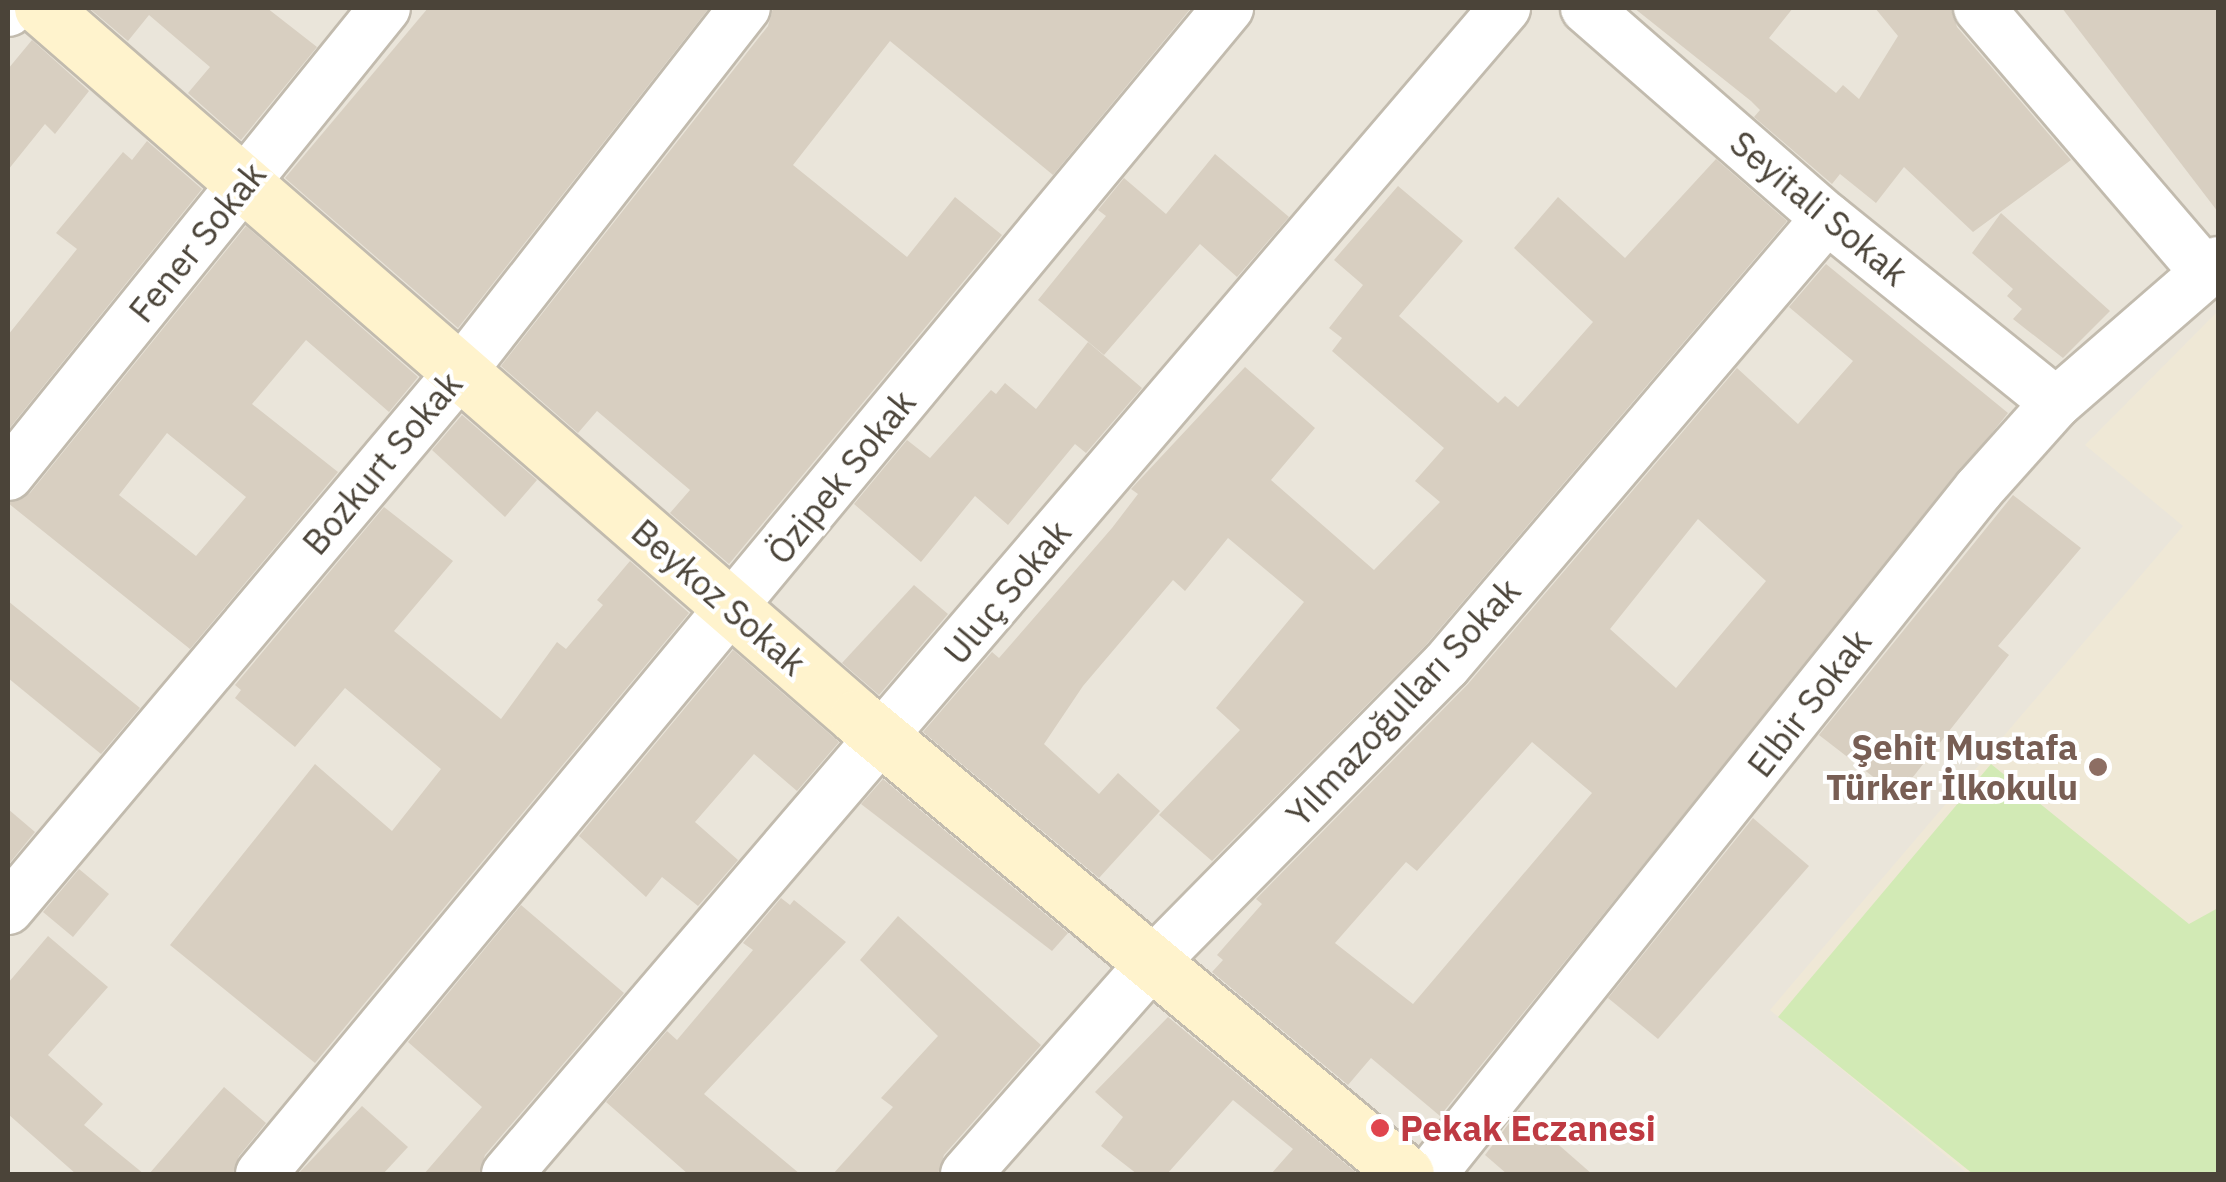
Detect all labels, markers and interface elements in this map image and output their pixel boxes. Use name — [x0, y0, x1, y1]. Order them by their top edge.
street label: Seyitali Sokak — [1722, 122, 1916, 294]
street label: Fener Sokak — [120, 154, 274, 330]
street label: Bozkurt Sokak — [293, 363, 471, 563]
street label: Özipek Sokak — [758, 382, 924, 572]
street label: Beykoz Sokak — [624, 510, 814, 684]
street label: Uluç Sokak — [935, 512, 1079, 672]
street label: Yılmazoğulları Sokak — [1277, 569, 1529, 835]
street label: Elbir Sokak — [1738, 621, 1880, 785]
place label: Şehit Mustafa Türker İlkokulu — [1826, 726, 2078, 808]
marker: Şehit Mustafa Türker İlkokulu — [2087, 756, 2109, 778]
place label: Pekak Eczanesi — [1400, 1107, 1656, 1149]
marker: Pekak Eczanesi — [1369, 1117, 1391, 1139]

